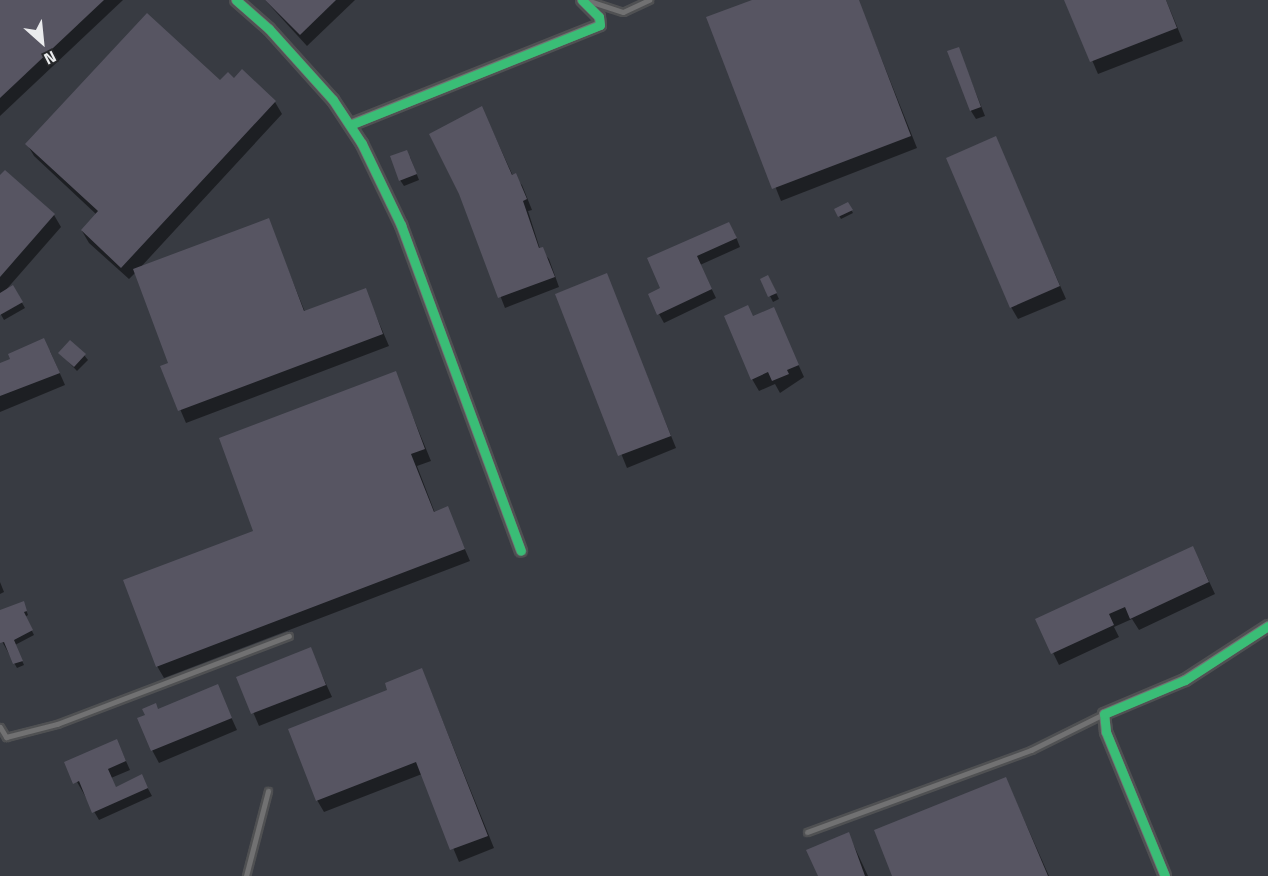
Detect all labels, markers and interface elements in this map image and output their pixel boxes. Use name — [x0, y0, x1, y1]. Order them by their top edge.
north arrow — [12, 12, 72, 72]
text: N — [40, 45, 61, 71]

